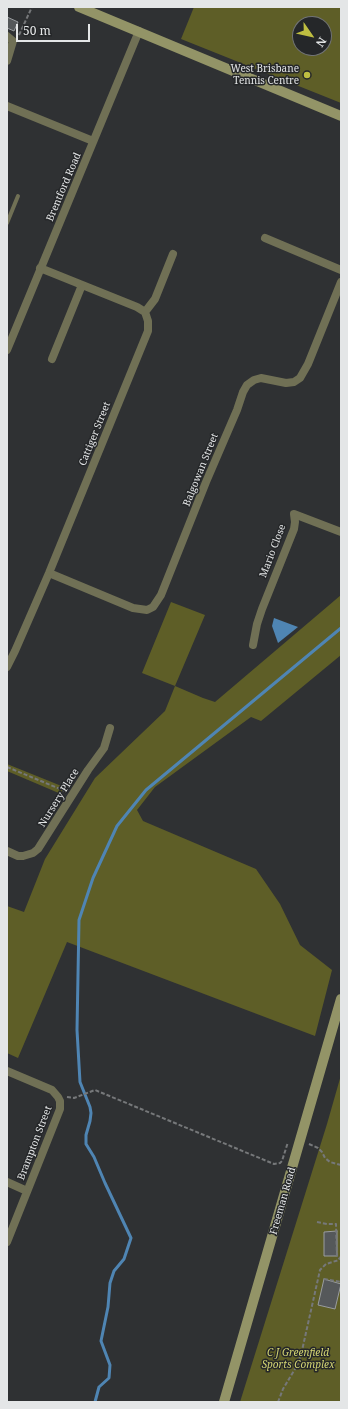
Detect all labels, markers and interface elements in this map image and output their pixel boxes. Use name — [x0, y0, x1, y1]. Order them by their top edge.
scale bar — [18, 16, 92, 42]
north arrow — [292, 16, 332, 56]
text: 50 m — [23, 22, 51, 39]
text: N — [313, 35, 330, 50]
place label: West Brisbane Tennis Centre — [231, 63, 299, 86]
marker: West Brisbane Tennis Centre — [302, 70, 312, 80]
street label: Brentford Road — [44, 151, 84, 223]
street label: Cattiger Street — [77, 400, 113, 468]
street label: Balgowan Street — [181, 432, 221, 508]
street label: Mario Close — [257, 523, 289, 579]
street label: Nursery Place — [36, 767, 82, 829]
street label: Brampton Street — [15, 1104, 55, 1182]
street label: Freeman Road — [268, 1166, 298, 1236]
park label: C J Greenfield Sports Complex — [262, 1347, 334, 1370]

